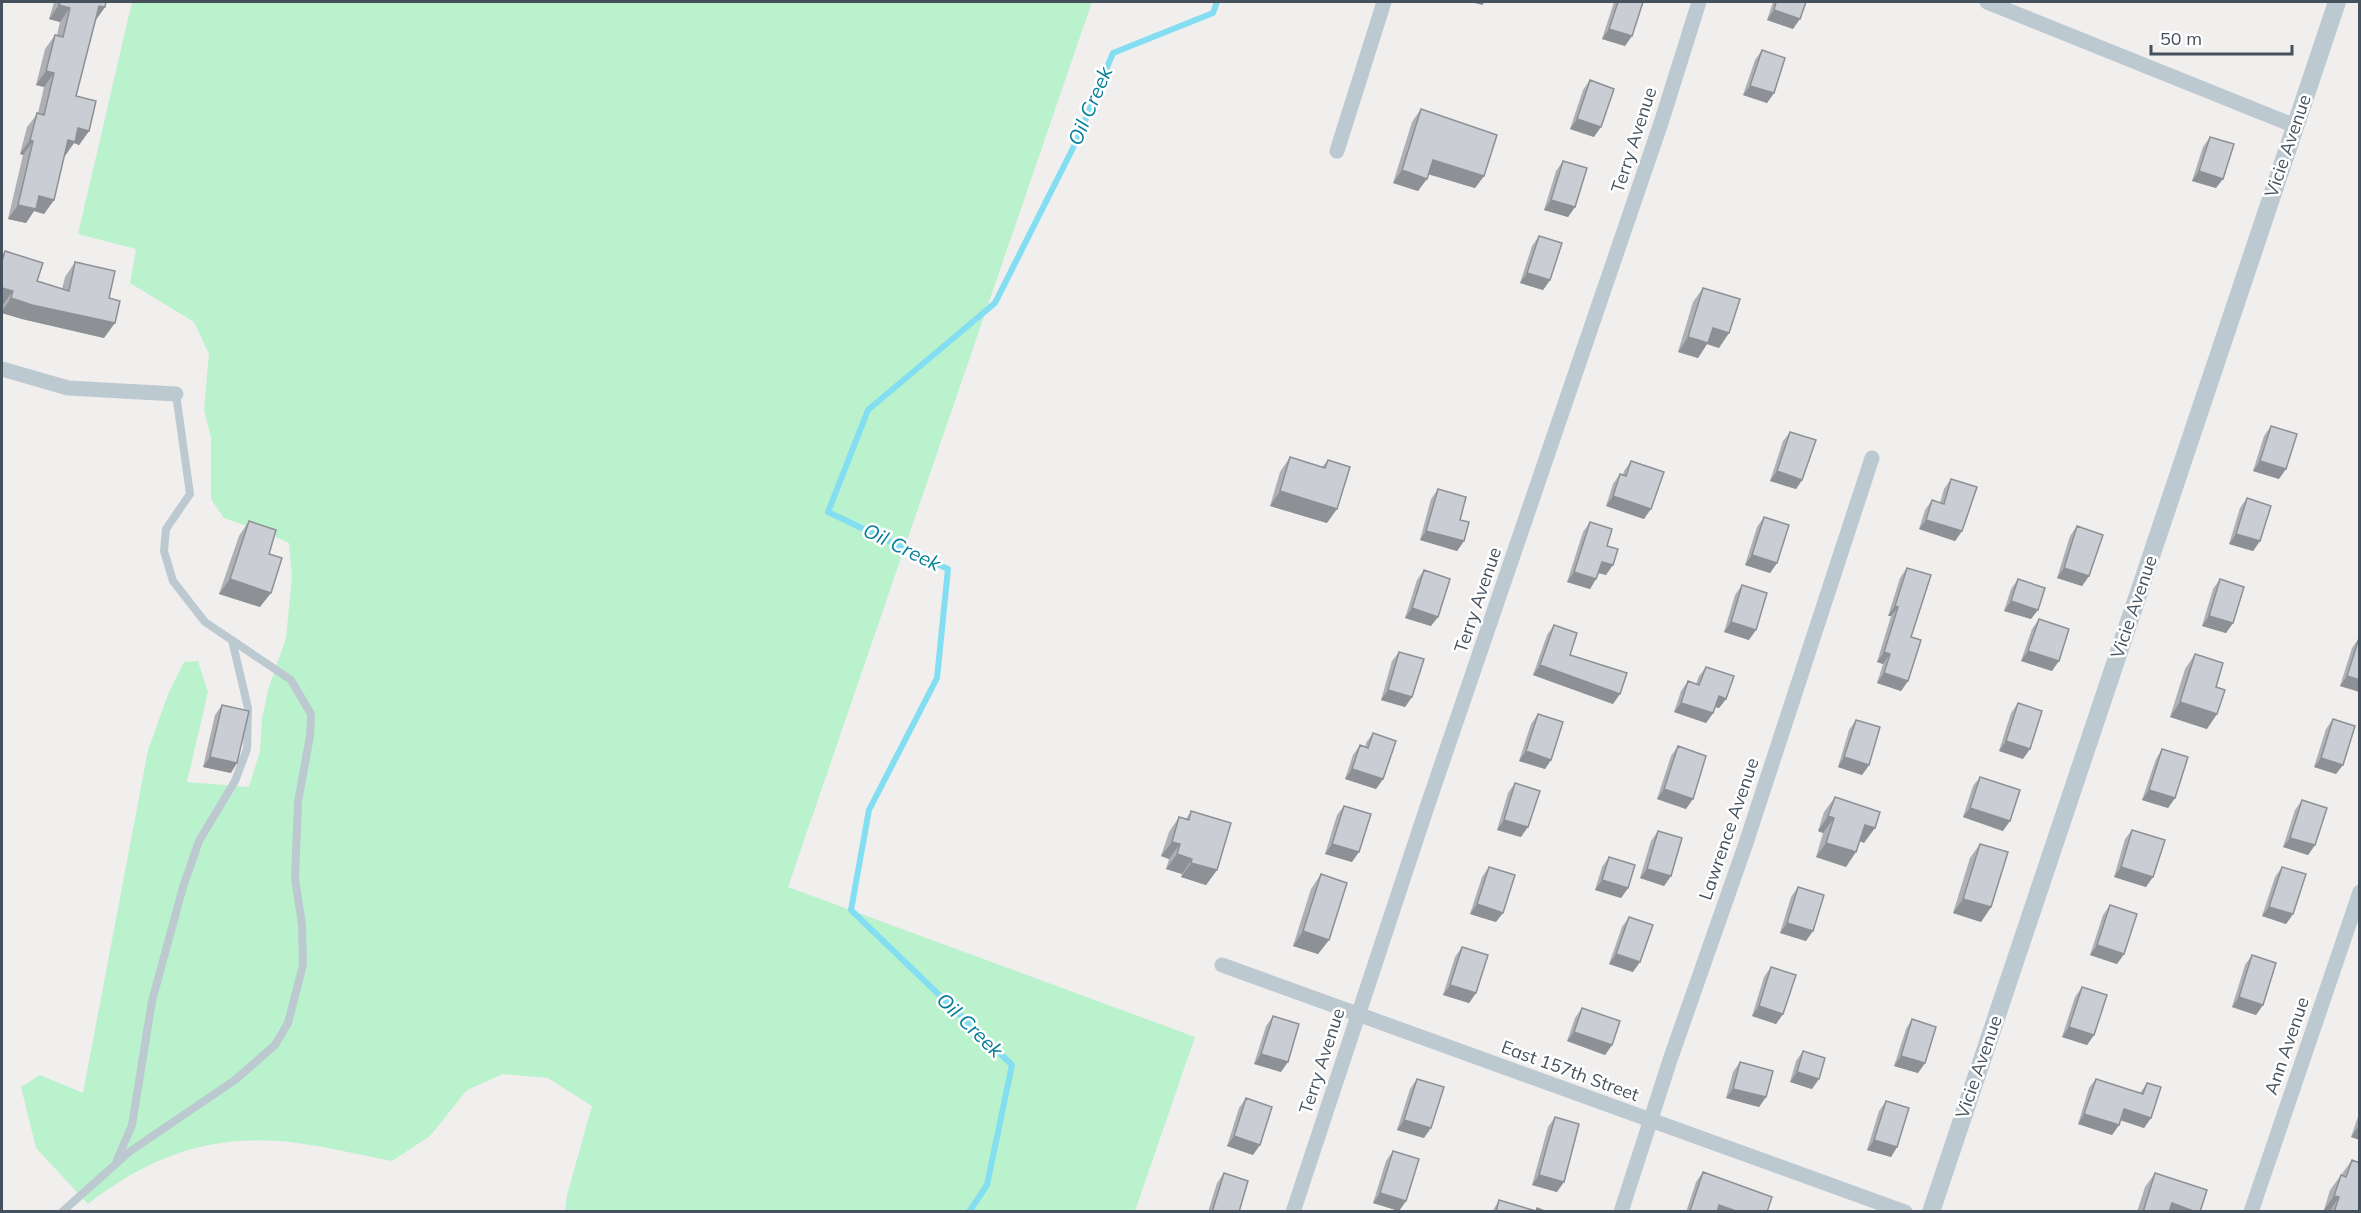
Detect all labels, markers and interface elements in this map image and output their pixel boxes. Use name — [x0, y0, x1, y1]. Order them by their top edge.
scale bar — [2151, 18, 2292, 56]
text: 50 m — [2160, 27, 2202, 50]
water label: Oil Creek — [1062, 62, 1118, 149]
street label: Terry Avenue — [1606, 84, 1661, 196]
street label: Vicie Avenue — [2259, 91, 2316, 200]
water label: Oil Creek — [859, 517, 946, 576]
street label: Terry Avenue — [1449, 544, 1506, 656]
street label: Vicie Avenue — [2105, 552, 2162, 661]
street label: Lawrence Avenue — [1693, 755, 1764, 903]
water label: Oil Creek — [932, 987, 1009, 1063]
street label: Ann Avenue — [2259, 994, 2314, 1098]
street label: Terry Avenue — [1294, 1005, 1349, 1117]
street label: Vicie Avenue — [1950, 1012, 2007, 1121]
street label: East 157th Street — [1498, 1035, 1642, 1106]

